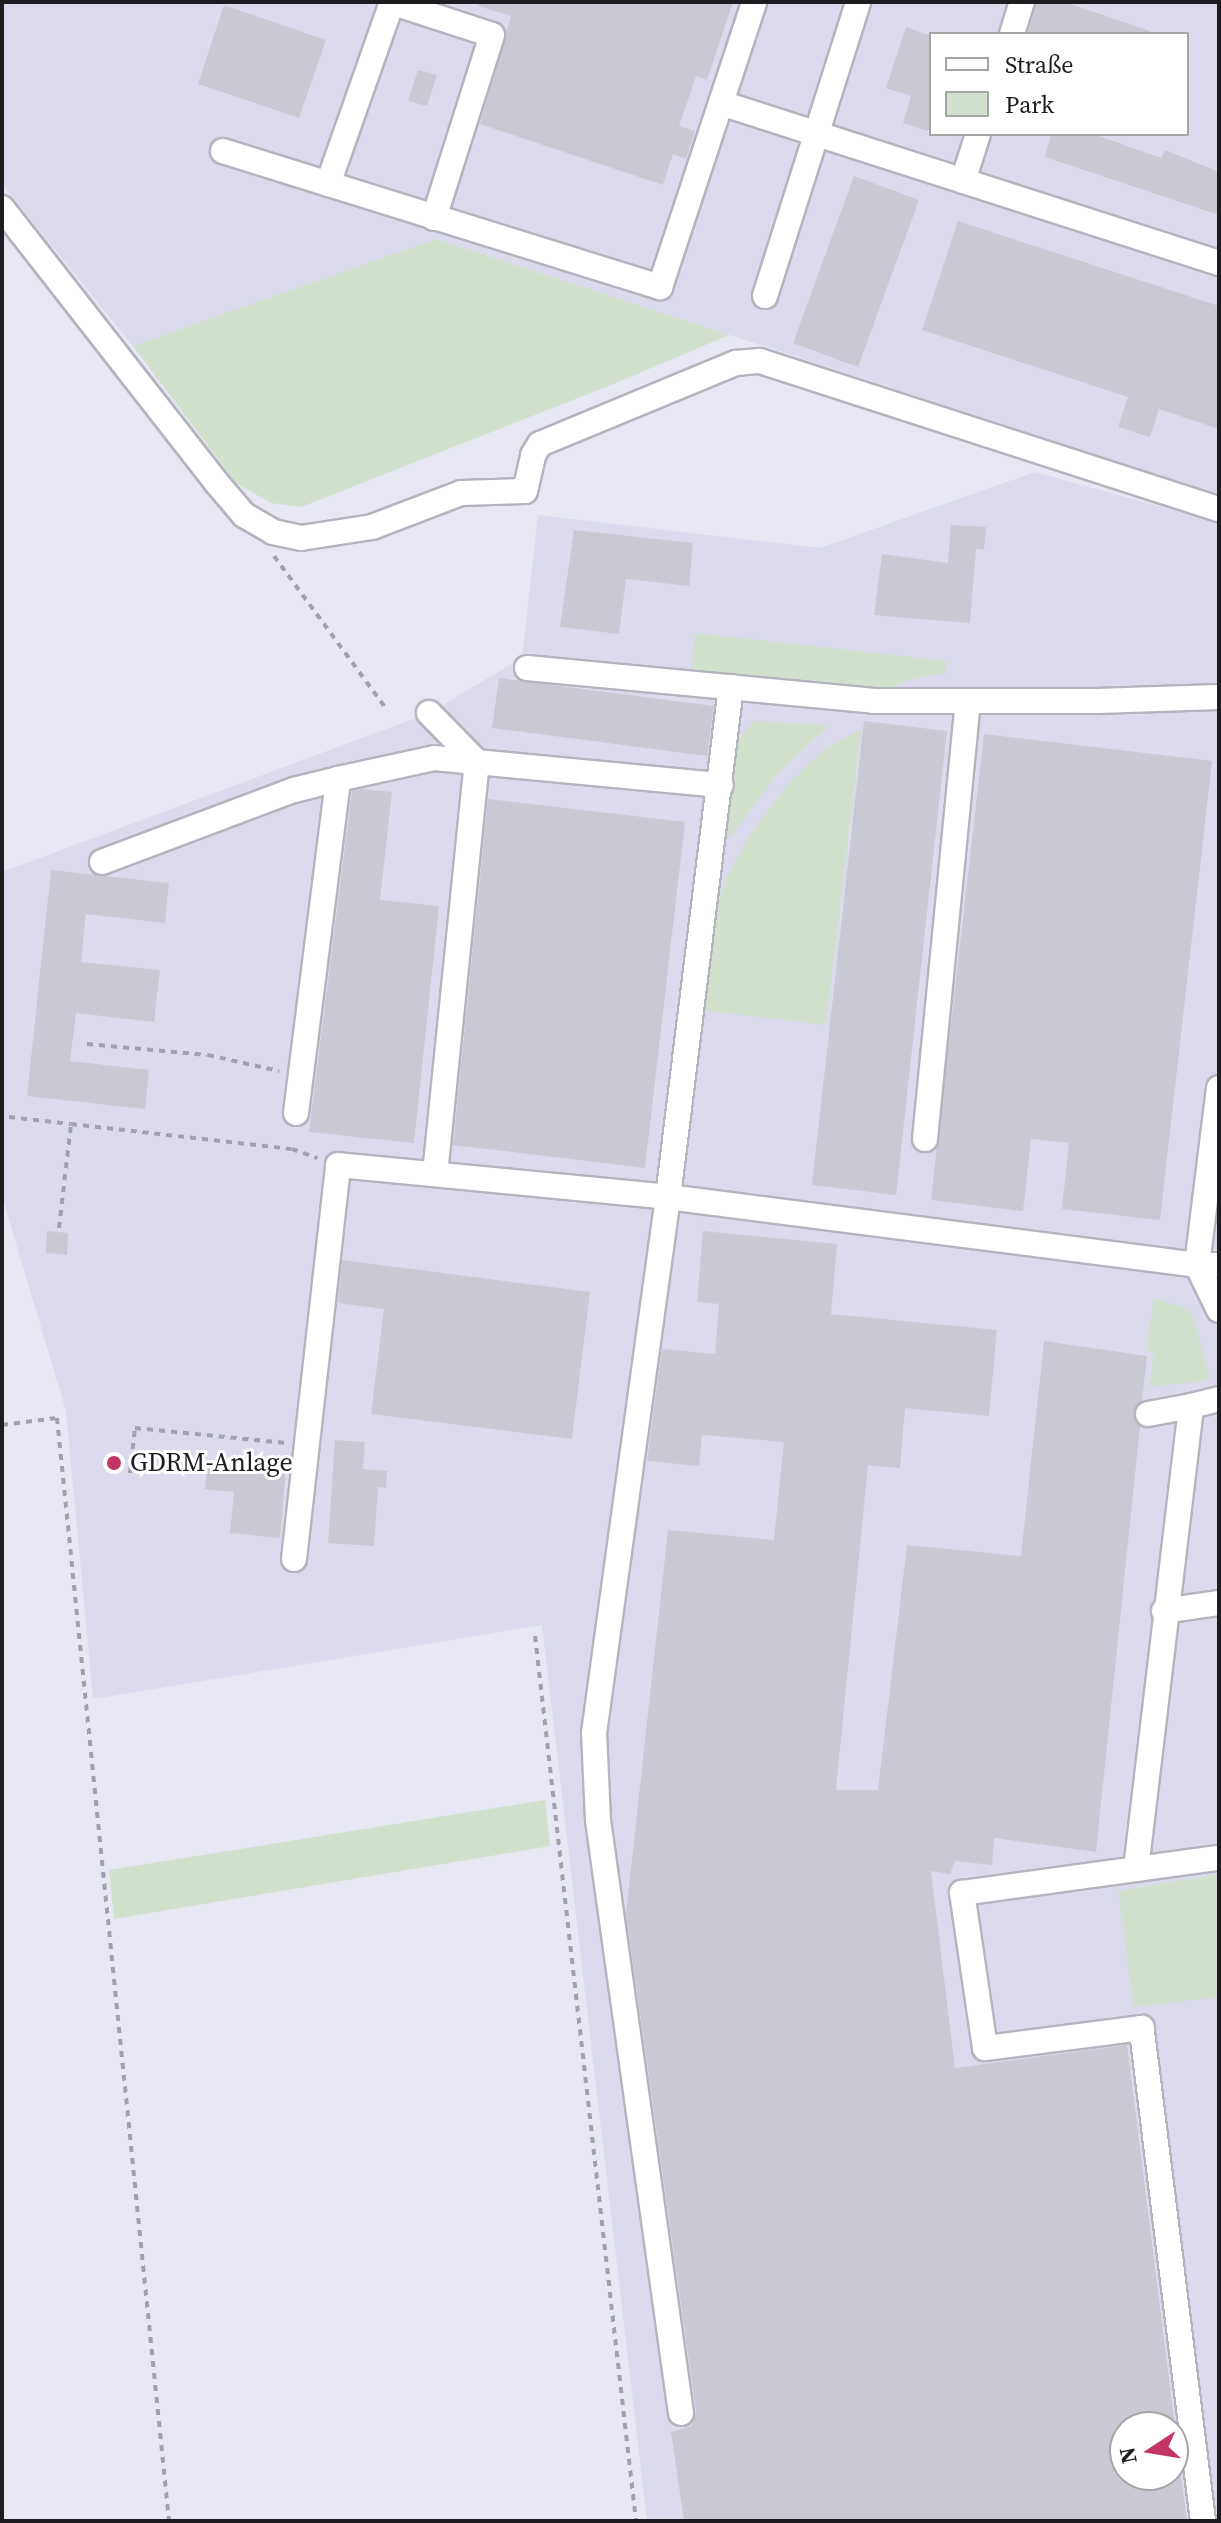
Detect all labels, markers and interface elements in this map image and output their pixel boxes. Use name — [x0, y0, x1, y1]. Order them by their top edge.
legend — [929, 32, 1189, 136]
text: Straße — [1005, 48, 1073, 81]
text: Park — [1005, 88, 1054, 121]
place label: GDRM-Anlage — [130, 1447, 293, 1479]
marker: GDRM-Anlage — [105, 1454, 123, 1472]
north arrow — [1109, 2411, 1189, 2491]
text: N — [1111, 2445, 1144, 2467]

